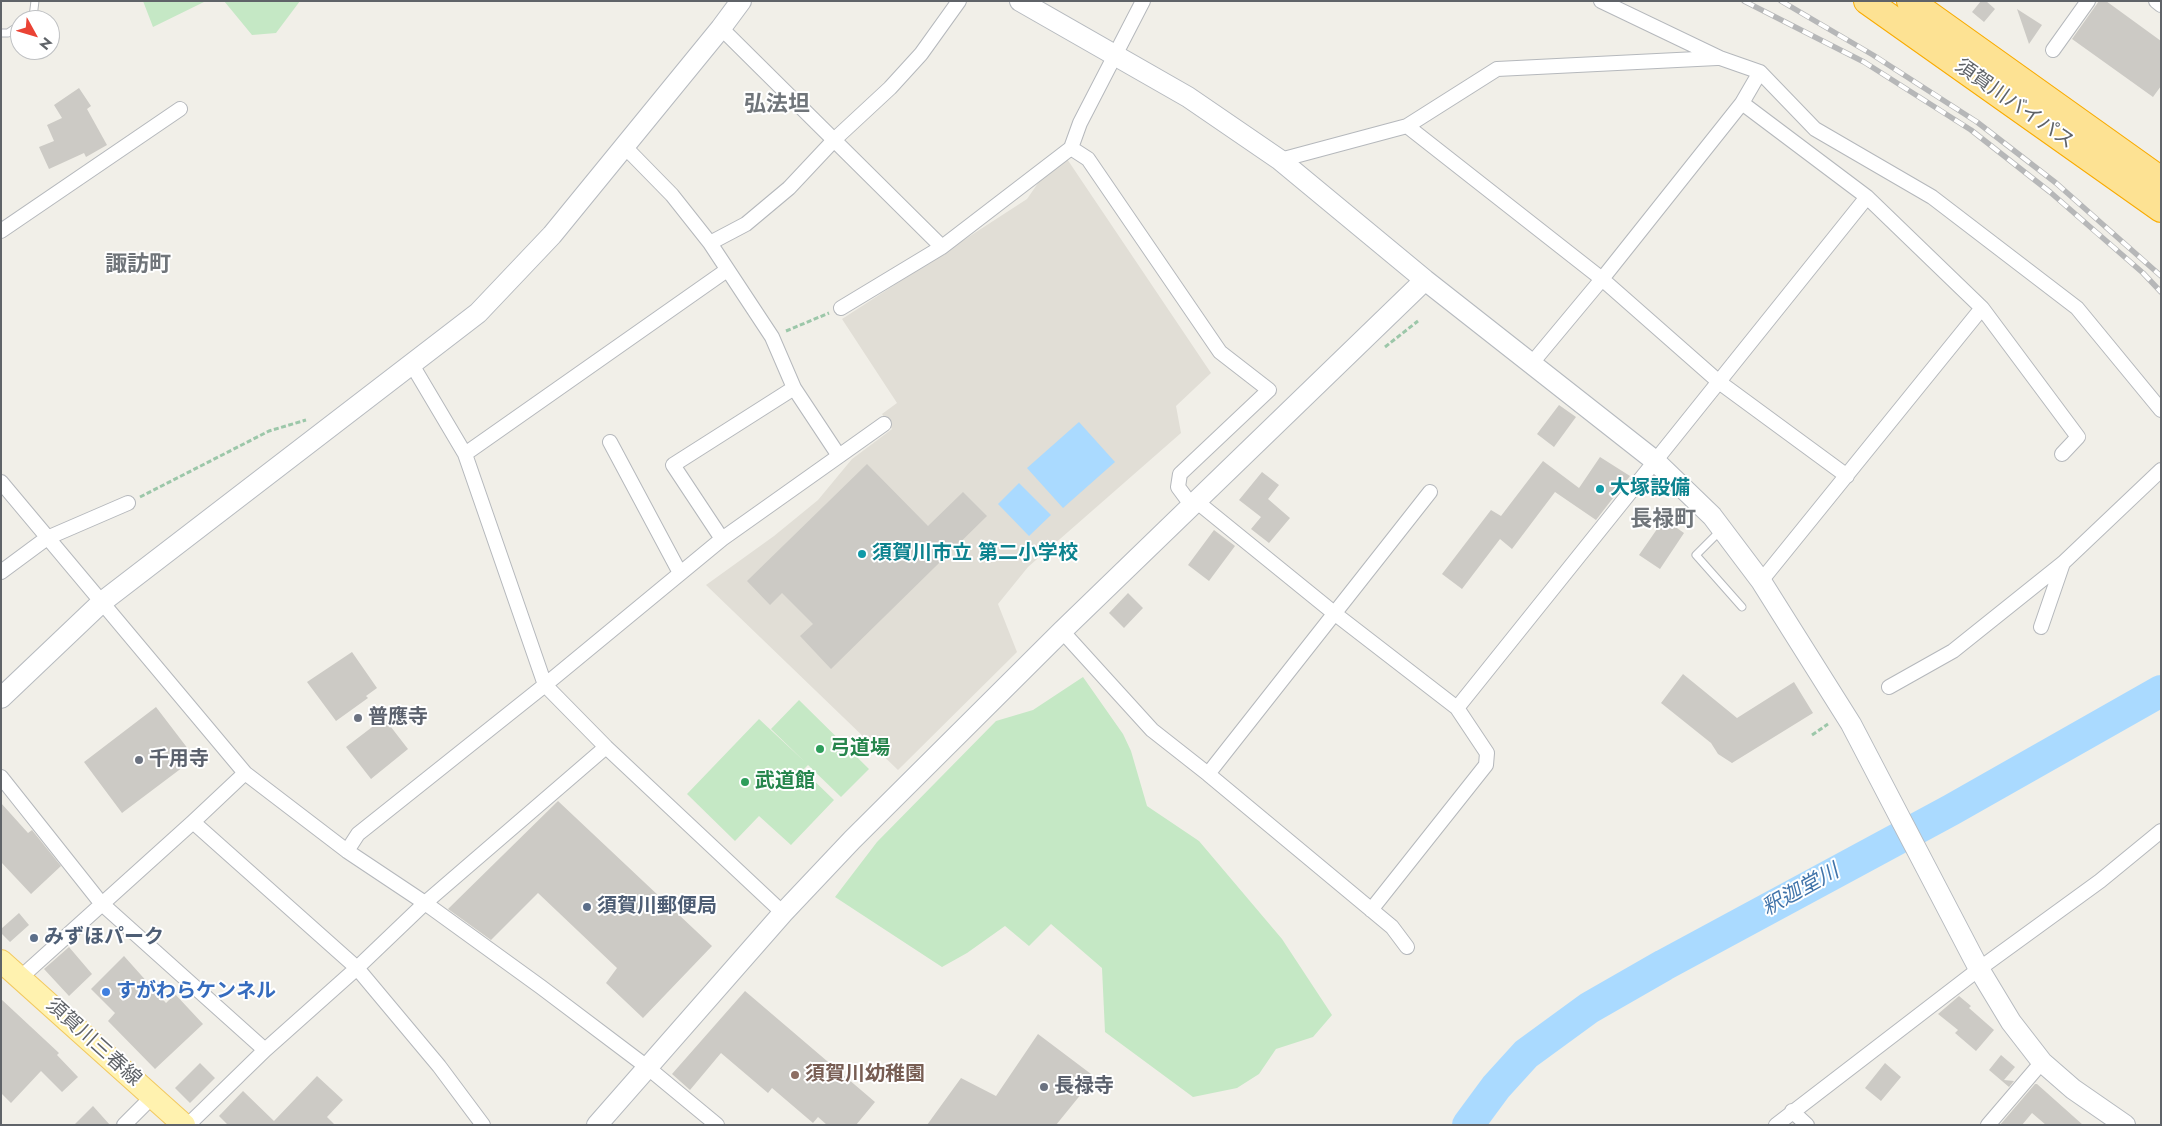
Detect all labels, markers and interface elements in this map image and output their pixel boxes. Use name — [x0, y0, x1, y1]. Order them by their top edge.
north arrow — [10, 10, 60, 60]
text: N — [35, 33, 57, 54]
street label: 須賀川バイパス — [1950, 55, 2078, 155]
district label: 弘法坦 — [744, 93, 810, 119]
district label: 諏訪町 — [105, 253, 171, 279]
place label: 大塚設備 — [1610, 477, 1690, 501]
marker: 大塚設備 — [1594, 483, 1606, 495]
district label: 長禄町 — [1630, 508, 1696, 534]
place label: 須賀川市立 第二小学校 — [872, 542, 1078, 566]
marker: 須賀川市立 第二小学校 — [856, 548, 868, 560]
place label: 普應寺 — [368, 706, 428, 730]
marker: 普應寺 — [352, 712, 364, 724]
place label: 弓道場 — [830, 737, 890, 761]
marker: 弓道場 — [814, 743, 826, 755]
place label: 千用寺 — [149, 748, 209, 772]
marker: 千用寺 — [133, 754, 145, 766]
place label: 武道館 — [755, 770, 815, 794]
marker: 武道館 — [739, 776, 751, 788]
water label: 釈迦堂川 — [1758, 860, 1844, 922]
place label: 須賀川郵便局 — [597, 895, 717, 919]
marker: 須賀川郵便局 — [581, 901, 593, 913]
place label: みずほパーク — [44, 926, 164, 950]
marker: みずほパーク — [28, 932, 40, 944]
place label: すがわらケンネル — [116, 980, 276, 1004]
marker: すがわらケンネル — [100, 986, 112, 998]
street label: 須賀川三春線 — [40, 994, 146, 1092]
place label: 須賀川幼稚園 — [805, 1063, 925, 1087]
marker: 須賀川幼稚園 — [789, 1069, 801, 1081]
place label: 長禄寺 — [1054, 1075, 1114, 1099]
marker: 長禄寺 — [1038, 1081, 1050, 1093]

